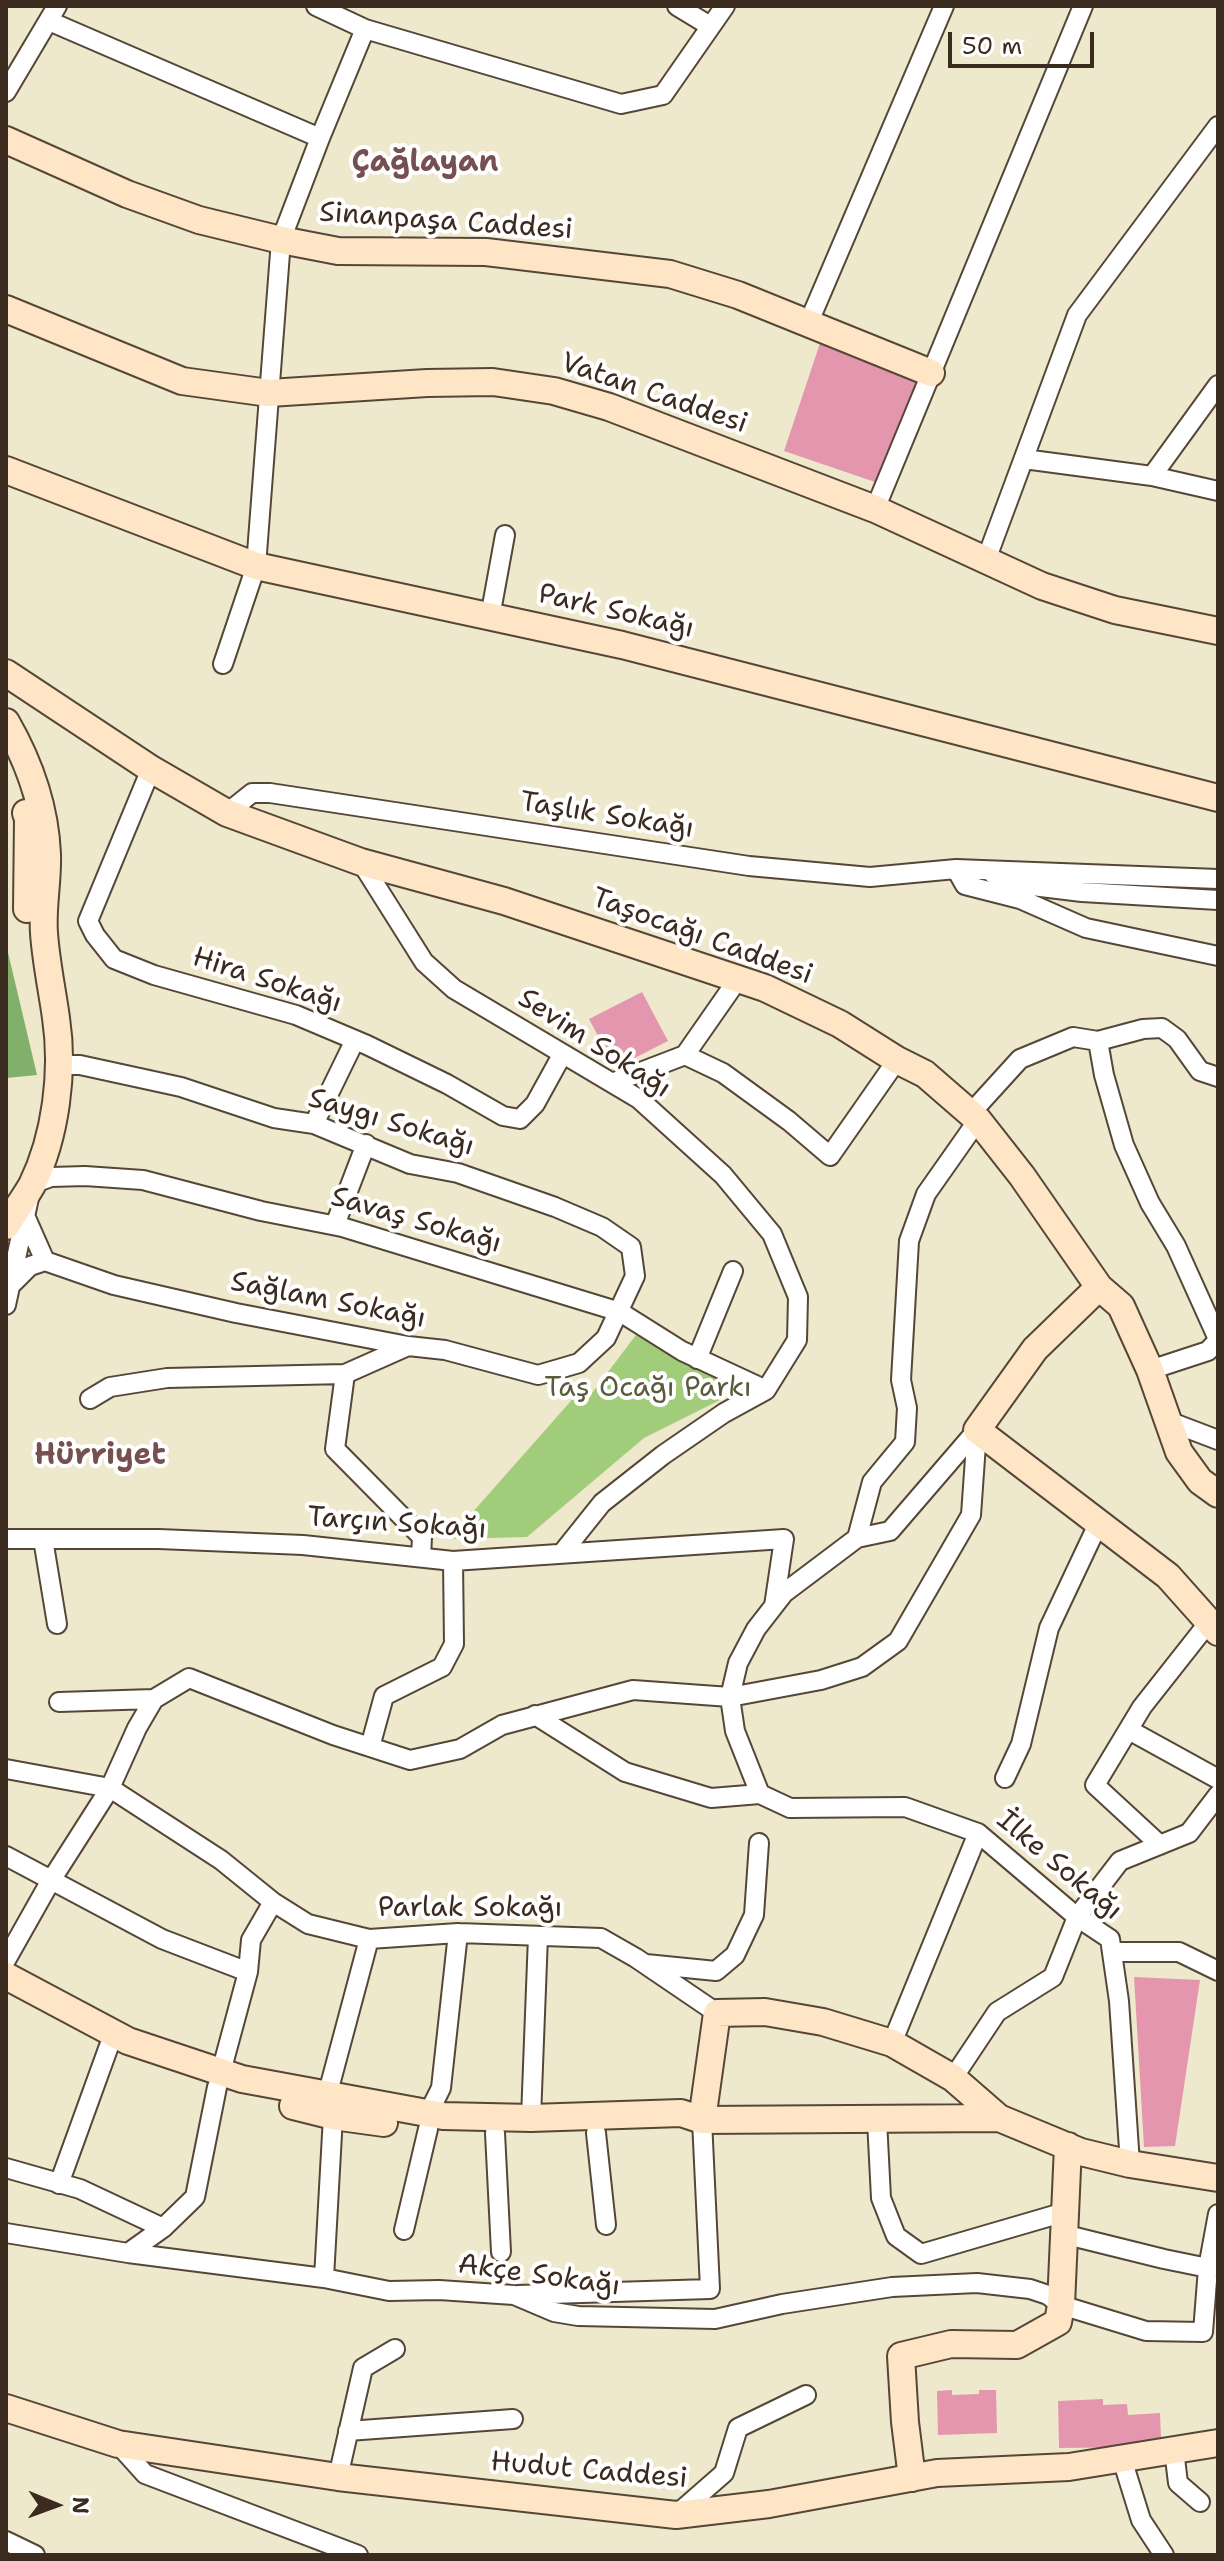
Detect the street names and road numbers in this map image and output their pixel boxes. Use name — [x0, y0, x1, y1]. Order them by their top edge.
street label: Sinanpaşa Caddesi — [318, 196, 574, 248]
street label: Vatan Caddesi — [556, 346, 752, 442]
street label: Park Sokağı — [535, 578, 697, 646]
street label: Taşlık Sokağı — [518, 786, 696, 846]
street label: Taşocağı Caddesi — [587, 881, 817, 993]
street label: Hira Sokağı — [188, 941, 346, 1021]
street label: Sevim Sokağı — [511, 982, 677, 1106]
street label: Saygı Sokağı — [304, 1082, 478, 1164]
street label: Savaş Sokağı — [327, 1181, 505, 1261]
street label: Sağlam Sokağı — [228, 1266, 428, 1336]
street label: Tarçın Sokağı — [306, 1501, 488, 1547]
street label: İlke Sokağı — [989, 1804, 1129, 1928]
street label: Parlak Sokağı — [378, 1892, 562, 1926]
street label: Akçe Sokağı — [456, 2248, 622, 2304]
street label: Hudut Caddesi — [489, 2446, 689, 2496]

